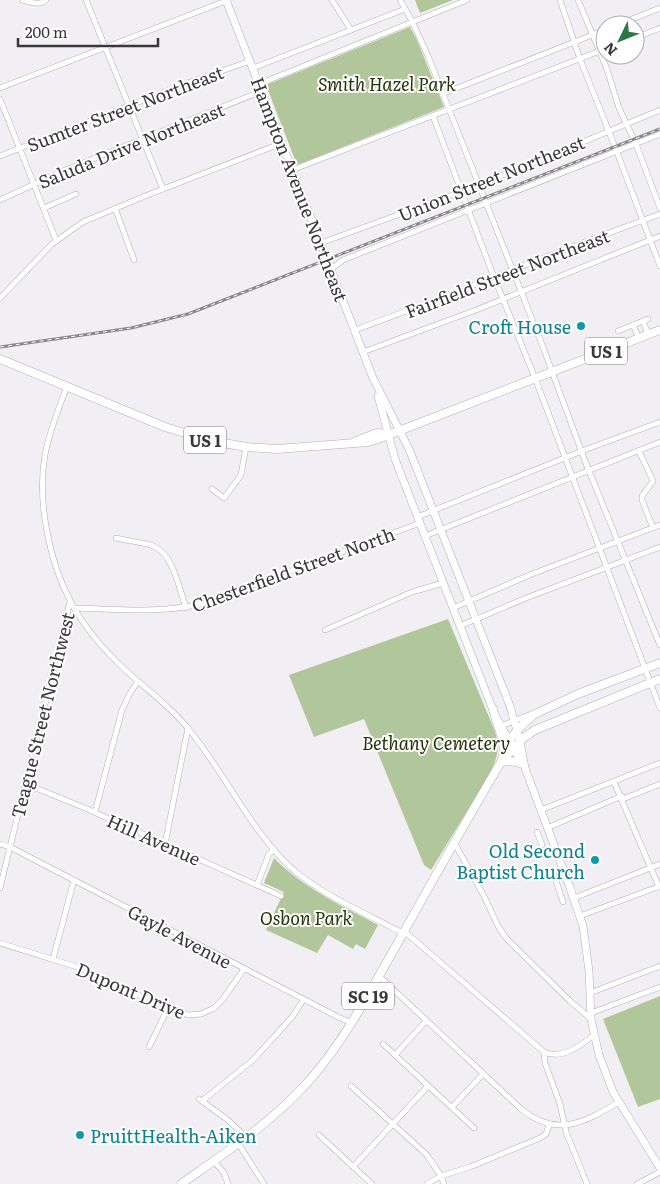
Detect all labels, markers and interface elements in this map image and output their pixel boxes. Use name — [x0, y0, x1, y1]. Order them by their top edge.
scale bar — [18, 15, 158, 47]
north arrow — [595, 15, 645, 65]
text: 200 m — [25, 20, 68, 43]
text: N — [598, 38, 621, 61]
street label: Sumter Street Northeast — [23, 58, 228, 158]
park label: Smith Hazel Park — [318, 70, 456, 97]
street label: Hampton Avenue Northeast — [245, 73, 356, 306]
street label: Saluda Drive Northeast — [34, 95, 229, 195]
street label: Union Street Northeast — [394, 128, 589, 228]
street label: Fairfield Street Northeast — [401, 221, 614, 324]
place label: Croft House — [468, 313, 571, 340]
marker: Croft House — [575, 320, 587, 332]
road number: US 1 — [585, 338, 627, 364]
road number: US 1 — [184, 426, 226, 454]
street label: Chesterfield Street North — [188, 520, 398, 618]
street label: Teague Street Northwest — [3, 608, 81, 821]
park label: Bethany Cemetery — [362, 729, 510, 756]
street label: Hill Avenue — [103, 806, 205, 872]
place label: Old Second Baptist Church — [456, 837, 585, 885]
marker: Old Second Baptist Church — [589, 854, 601, 866]
street label: Gayle Avenue — [123, 897, 237, 975]
park label: Osbon Park — [260, 904, 352, 931]
street label: Dupont Drive — [72, 955, 190, 1025]
road number: SC 19 — [342, 982, 394, 1009]
place label: PruittHealth-Aiken — [90, 1122, 257, 1149]
marker: PruittHealth-Aiken — [74, 1129, 86, 1141]

